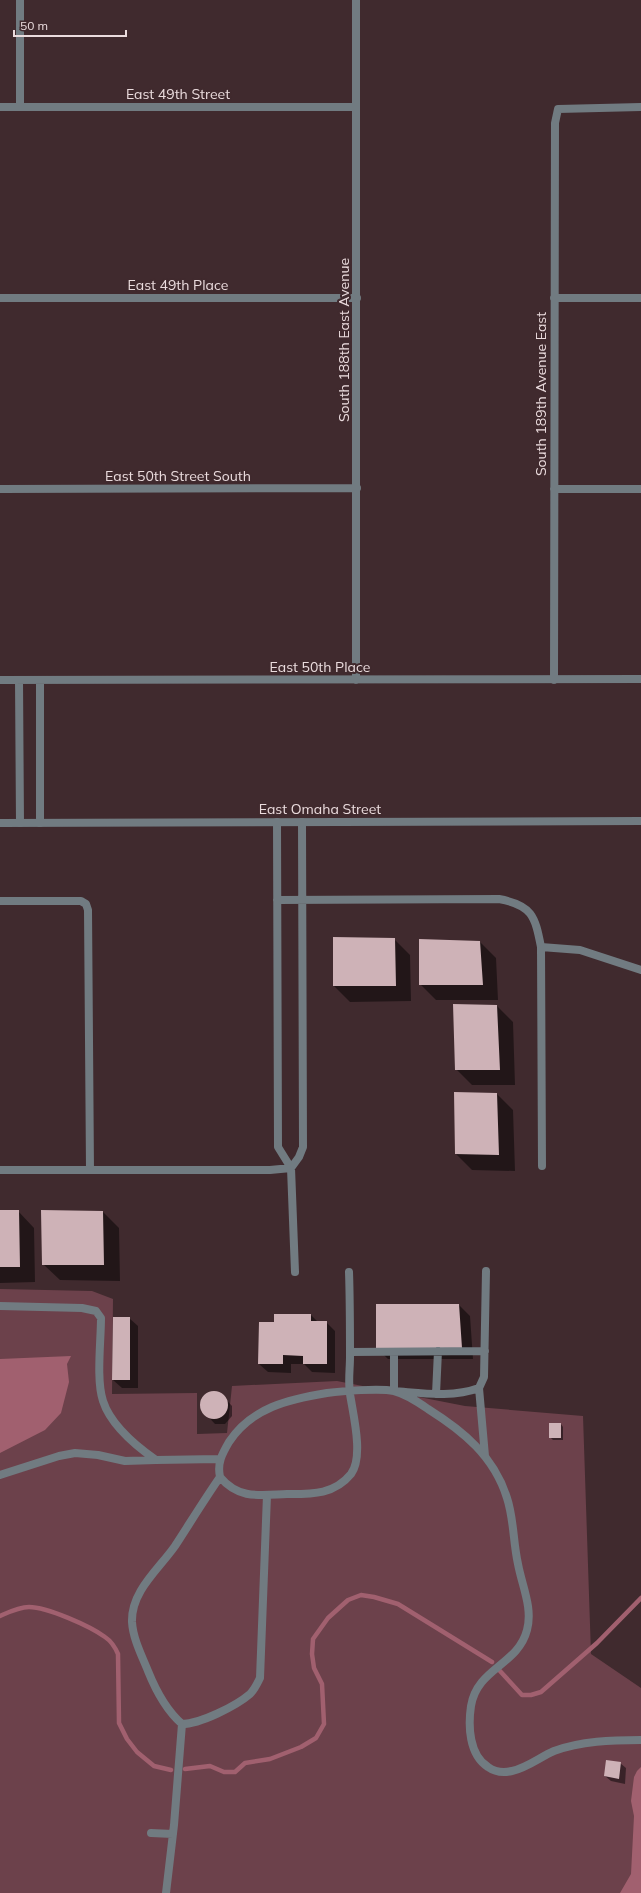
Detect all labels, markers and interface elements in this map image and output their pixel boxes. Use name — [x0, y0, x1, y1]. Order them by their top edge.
scale bar — [14, 12, 126, 38]
text: 50 m — [20, 18, 48, 33]
street label: East 49th Street — [126, 85, 230, 103]
street label: South 188th East Avenue — [335, 258, 353, 422]
street label: East 49th Place — [128, 276, 228, 294]
street label: South 189th Avenue East — [532, 312, 550, 476]
street label: East 50th Street South — [105, 467, 251, 485]
street label: East 50th Place — [270, 658, 370, 676]
street label: East Omaha Street — [259, 800, 381, 818]

